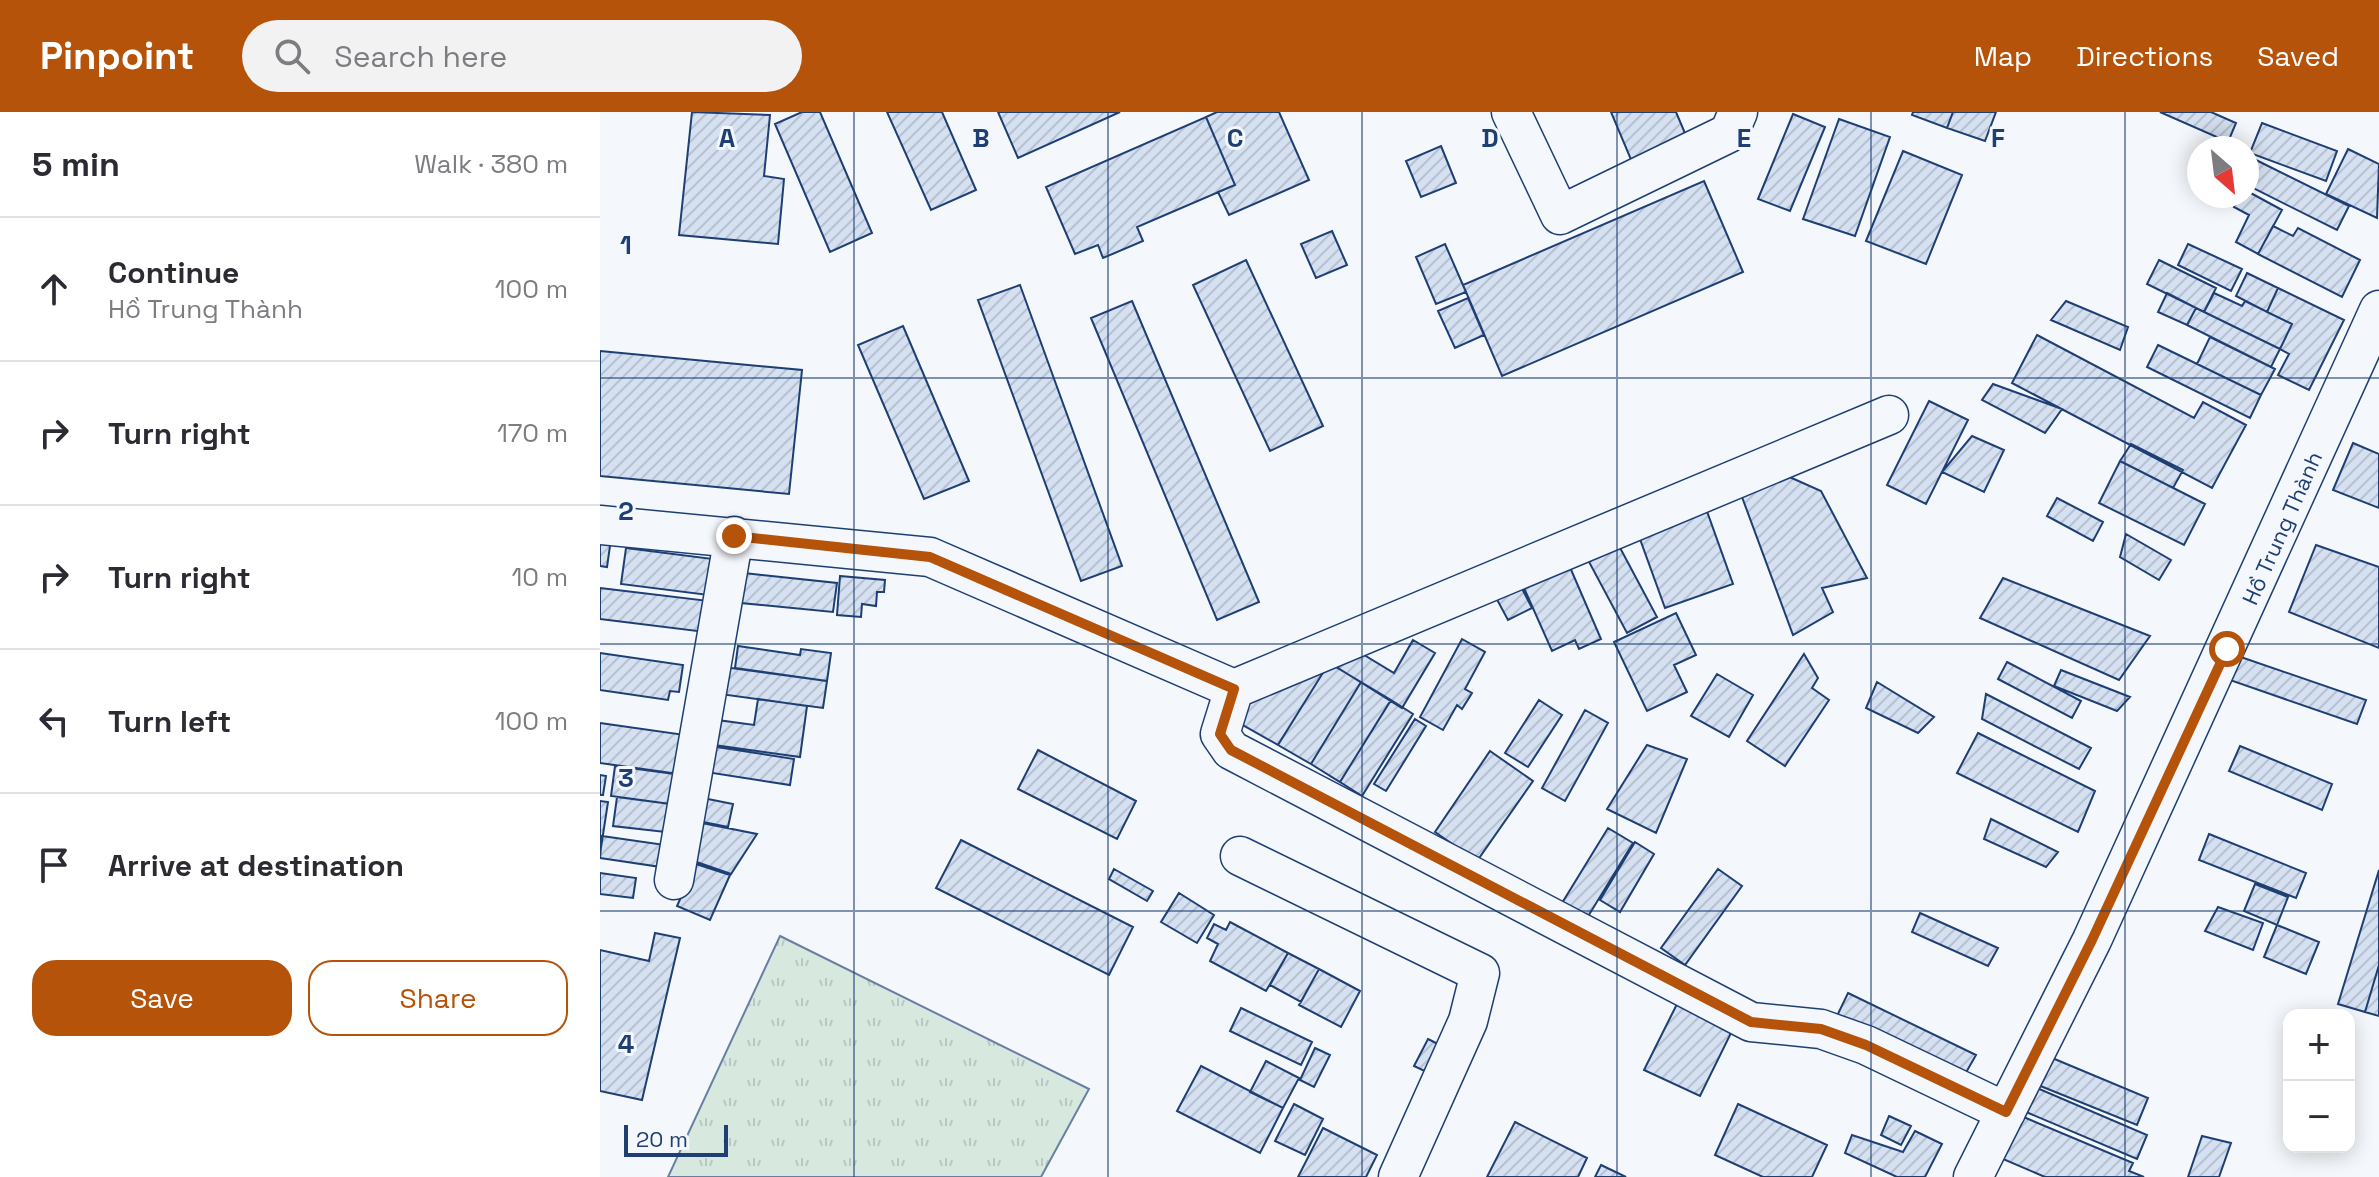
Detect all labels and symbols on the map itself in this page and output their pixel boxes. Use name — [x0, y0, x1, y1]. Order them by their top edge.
text: A — [719, 121, 736, 155]
text: B — [972, 121, 990, 155]
text: C — [1227, 121, 1243, 155]
text: D — [1481, 121, 1499, 155]
text: E — [1737, 121, 1751, 155]
text: F — [1991, 121, 2005, 155]
north arrow — [2187, 136, 2259, 208]
text: 1 — [620, 228, 632, 262]
street label: Hồ Trung Thành — [2236, 447, 2328, 609]
text: 2 — [618, 494, 634, 528]
route end — [716, 518, 752, 554]
route start — [2209, 631, 2245, 667]
text: 3 — [618, 761, 634, 795]
text: 4 — [618, 1027, 634, 1061]
scale bar — [624, 1121, 728, 1157]

